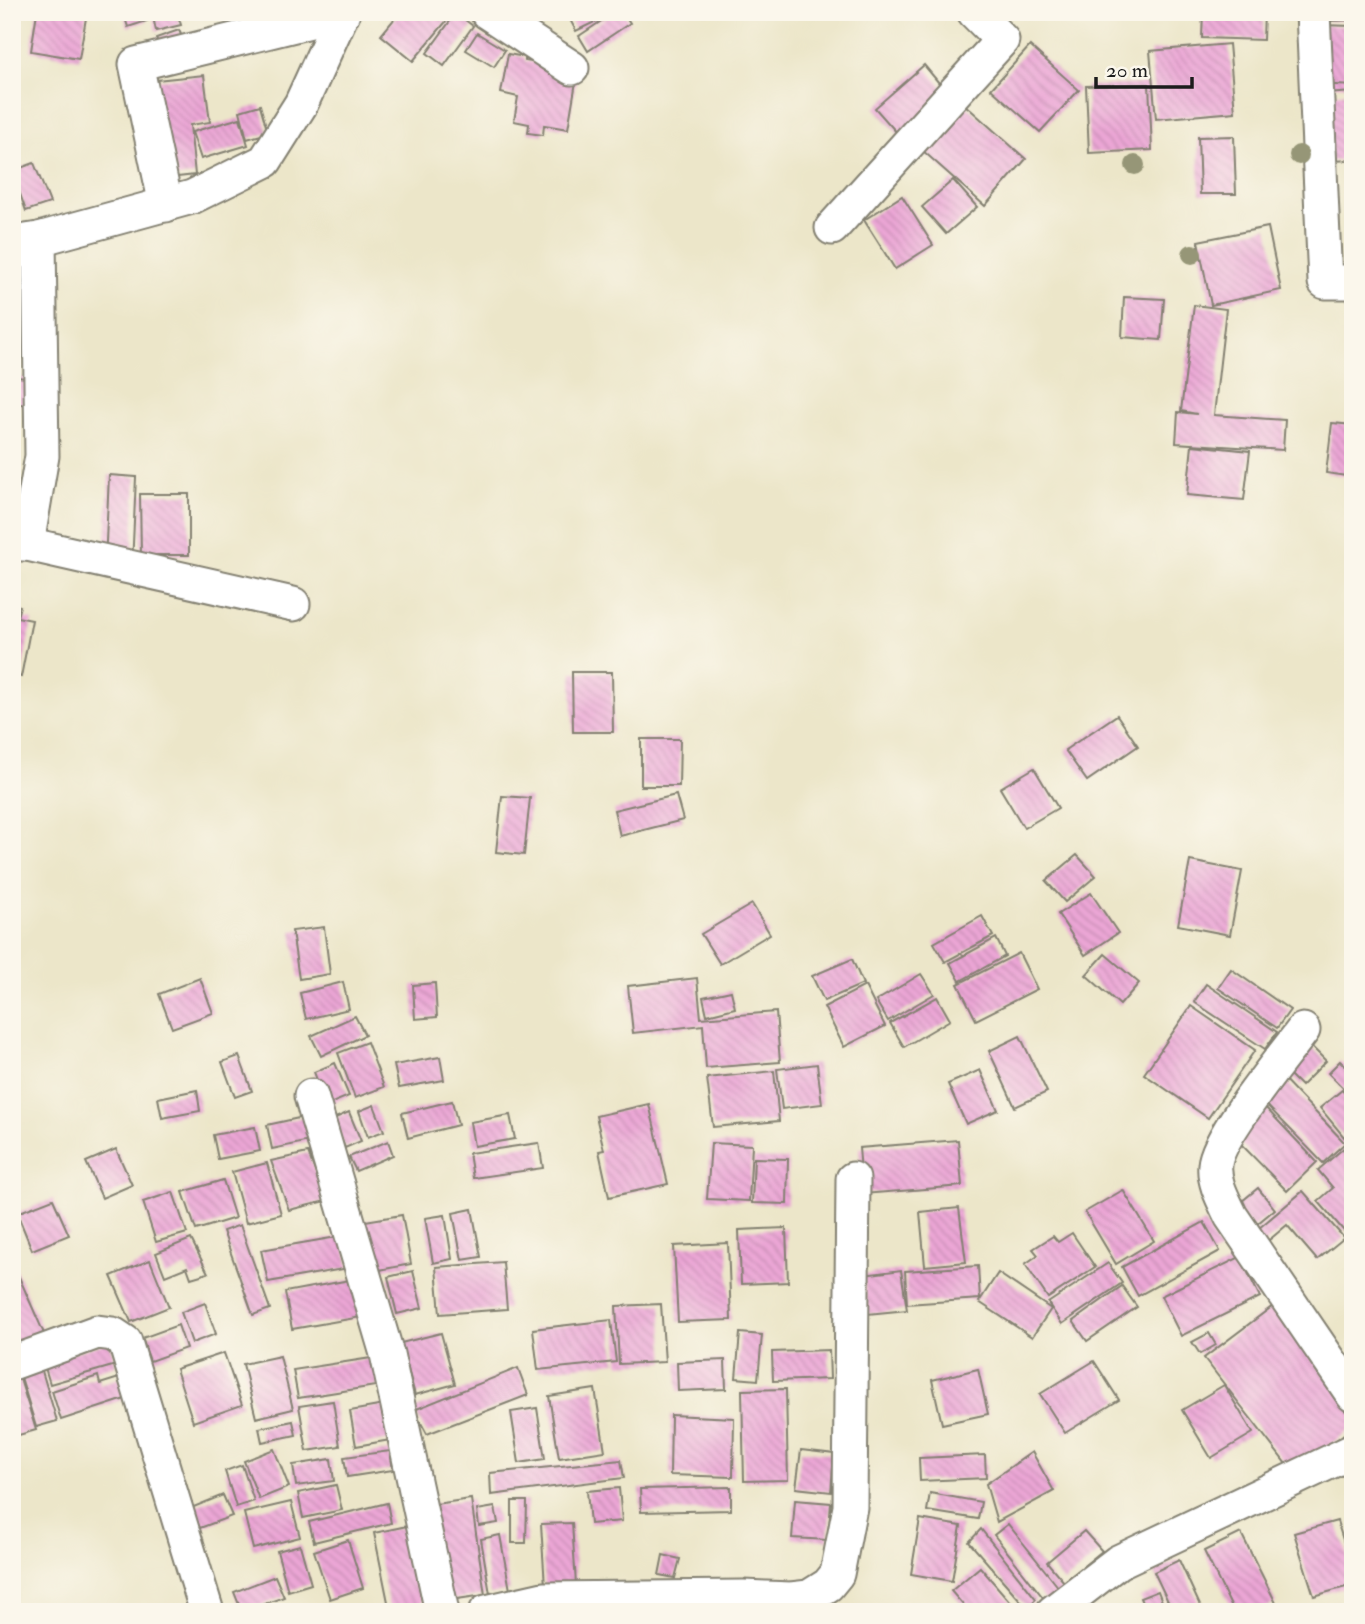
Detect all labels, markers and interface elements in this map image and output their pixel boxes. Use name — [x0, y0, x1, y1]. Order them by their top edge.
scale bar — [1096, 46, 1192, 90]
text: 20 m — [1106, 57, 1148, 84]

